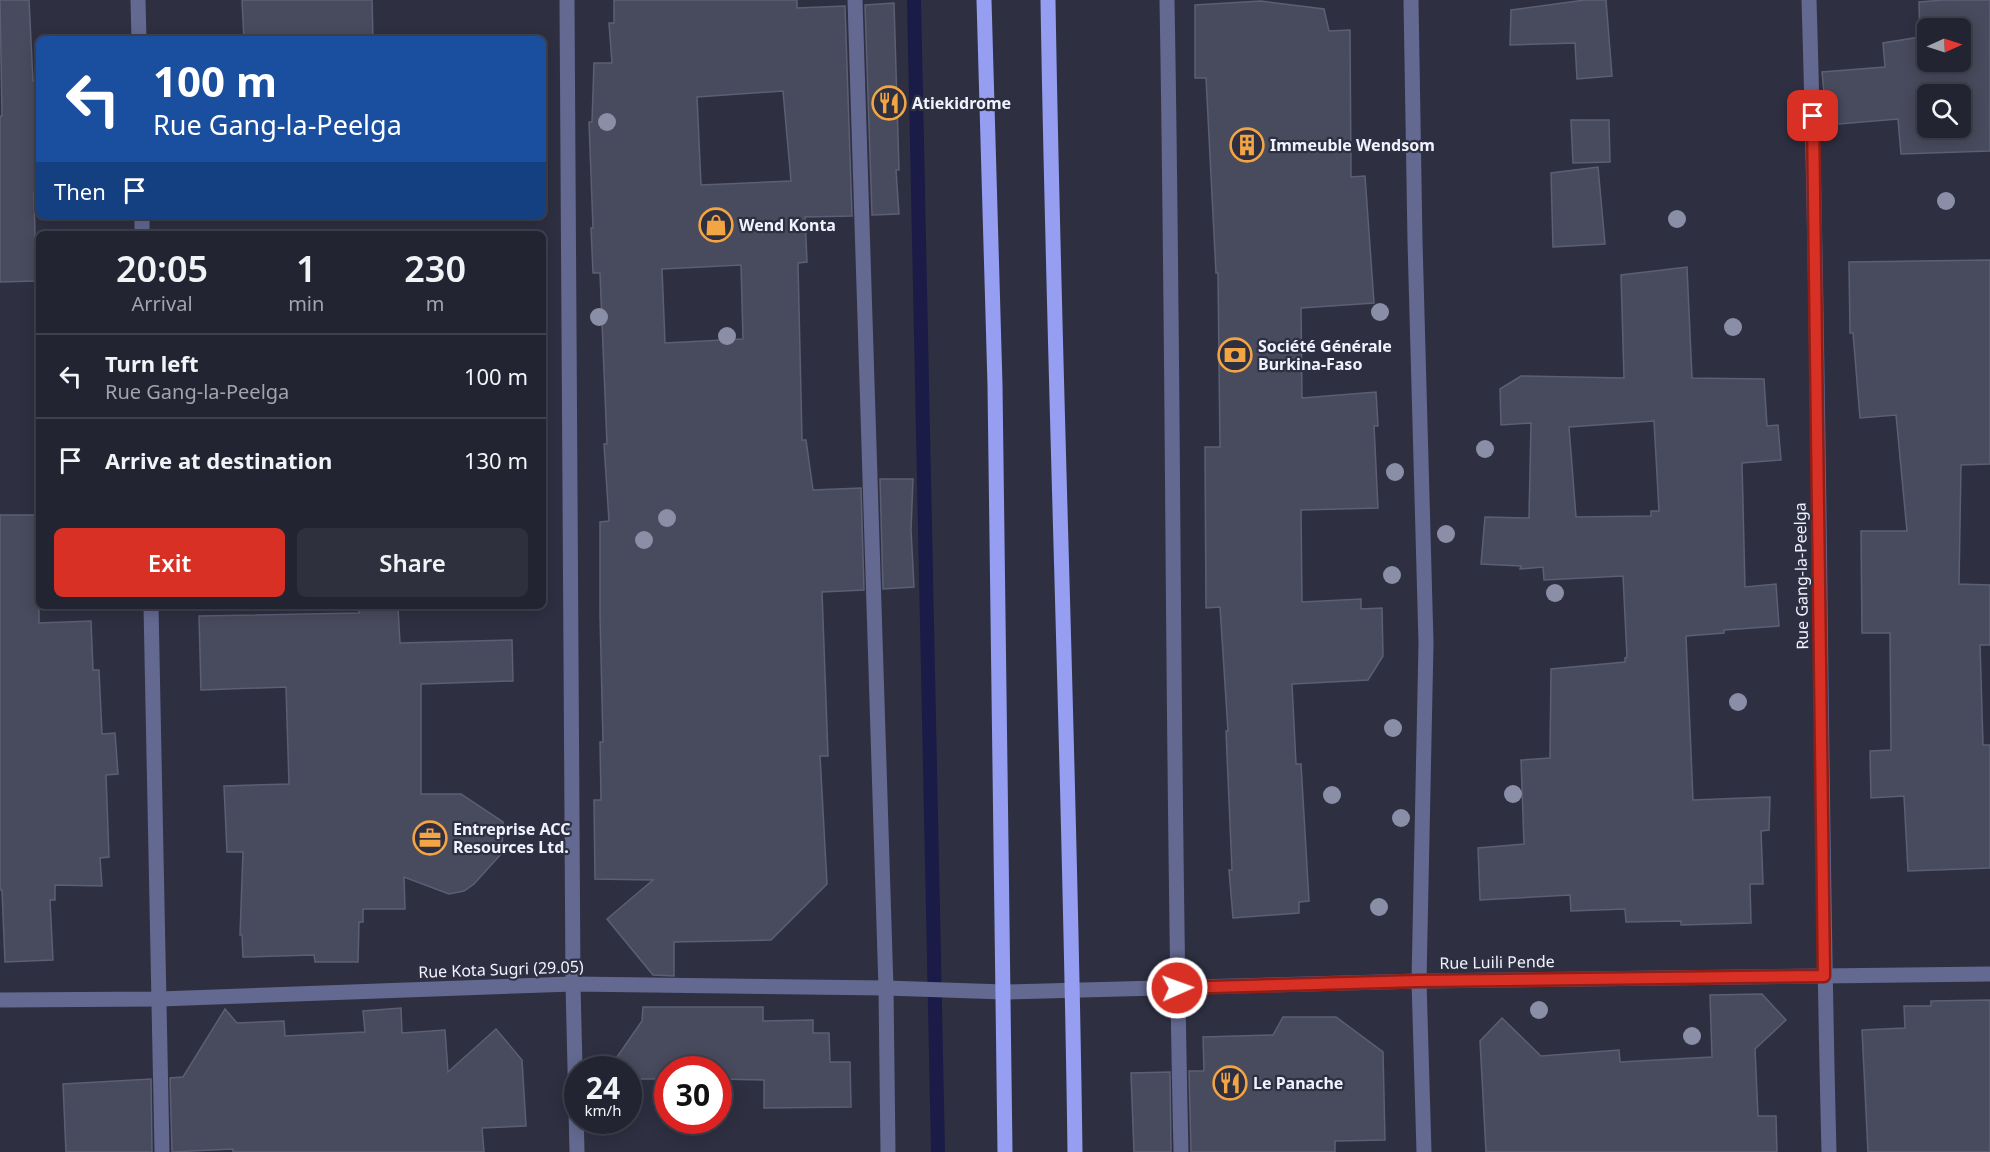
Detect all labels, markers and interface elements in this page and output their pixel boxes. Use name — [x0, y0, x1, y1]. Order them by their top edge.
north arrow — [1917, 18, 1971, 72]
map controls — [1917, 18, 1971, 138]
text: 100 m — [153, 52, 277, 109]
icon: left — [54, 60, 132, 138]
button: search — [1917, 84, 1971, 138]
restaurant icon: Atiekidrome — [871, 85, 907, 121]
pin — [1787, 90, 1838, 141]
place label: Atiekidrome — [912, 92, 1011, 114]
icon: arrive — [1796, 99, 1829, 132]
text: Rue Gang-la-Peelga — [153, 106, 402, 143]
building icon: Immeuble Wendsom — [1229, 127, 1265, 163]
place label: Immeuble Wendsom — [1270, 134, 1435, 156]
icon: arrive — [118, 174, 151, 207]
text: Then — [54, 176, 106, 206]
shop icon: Wend Konta — [698, 207, 734, 243]
place label: Wend Konta — [739, 214, 836, 236]
text: 20:05 — [116, 244, 208, 293]
text: 1 — [296, 244, 317, 293]
text: 230 — [404, 244, 466, 293]
text: Arrival — [132, 290, 193, 317]
text: min — [288, 290, 324, 317]
text: m — [426, 290, 445, 317]
place label: Société Générale Burkina-Faso — [1258, 335, 1392, 375]
bank icon: Société Générale Burkina-Faso — [1217, 337, 1253, 373]
text: Turn left — [105, 348, 199, 378]
icon: left — [54, 360, 87, 393]
text: 100 m — [464, 361, 528, 391]
text: Rue Gang-la-Peelga — [105, 378, 289, 405]
icon: arrive — [54, 444, 87, 477]
text: Arrive at destination — [105, 445, 332, 475]
text: 130 m — [464, 445, 528, 475]
street label: Rue Gang-la-Peelga — [1789, 502, 1813, 650]
button: Exit — [54, 528, 285, 597]
button: Share — [297, 528, 528, 597]
place label: Entreprise ACC Resources Ltd. — [453, 818, 570, 858]
office icon: Entreprise ACC Resources Ltd. — [412, 820, 448, 856]
street label: Rue Luili Pende — [1439, 950, 1555, 974]
street label: Rue Kota Sugri (29.05) — [418, 955, 584, 983]
position arrow — [1145, 956, 1209, 1020]
speed limit sign: 30 — [654, 1056, 732, 1134]
restaurant icon: Le Panache — [1212, 1065, 1248, 1101]
text: 24 — [586, 1067, 620, 1108]
place label: Le Panache — [1253, 1072, 1343, 1094]
text: km/h — [585, 1100, 621, 1120]

